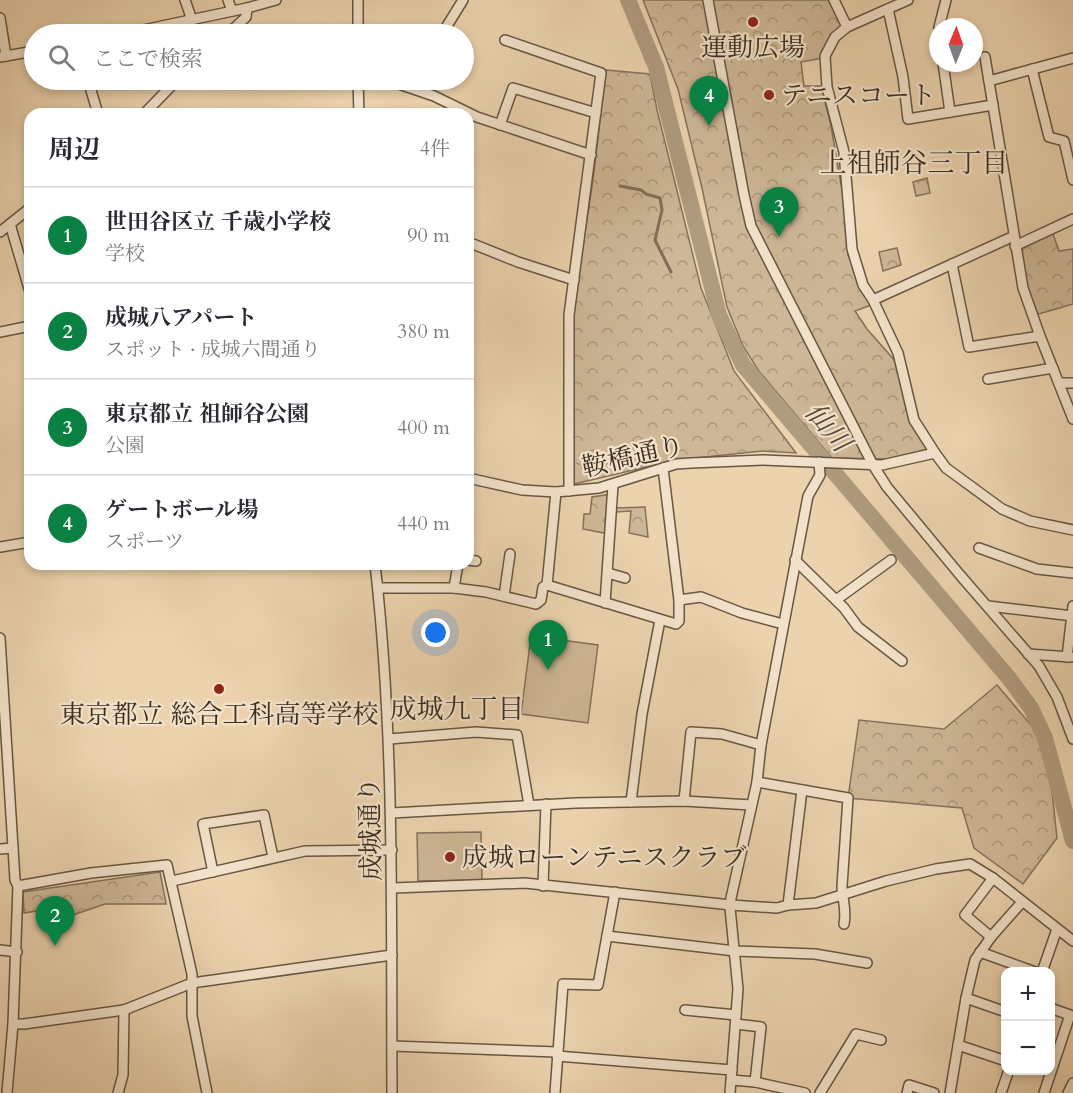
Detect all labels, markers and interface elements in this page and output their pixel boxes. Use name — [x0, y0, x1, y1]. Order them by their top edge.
marker: 運動広場 — [746, 15, 760, 29]
north arrow — [929, 18, 983, 72]
search box — [24, 24, 474, 90]
place label: 運動広場 — [701, 30, 805, 65]
icon: search — [45, 41, 78, 74]
text: ここで検索 — [93, 44, 203, 74]
pin: 4 — [690, 76, 728, 126]
place label: テニスコート — [781, 78, 936, 113]
marker: テニスコート — [762, 88, 776, 102]
text: 周辺 — [48, 132, 100, 167]
text: 4件 — [420, 135, 450, 162]
district label: 上祖師谷三丁目 — [820, 145, 1009, 182]
pin: 3 — [760, 188, 798, 237]
text: 世田谷区立 千歳小学校 — [105, 207, 331, 237]
text: 1 — [62, 222, 73, 249]
text: 90 m — [407, 222, 450, 249]
text: 学校 — [105, 240, 145, 267]
text: 成城八アパート — [105, 303, 257, 333]
text: 2 — [62, 318, 73, 345]
text: 380 m — [397, 318, 450, 345]
text: スポット · 成城六間通り — [105, 336, 321, 363]
water label: 仙川 — [796, 395, 861, 462]
text: 東京都立 祖師谷公園 — [105, 399, 309, 429]
text: 3 — [62, 414, 73, 441]
text: 400 m — [397, 414, 450, 441]
street label: 鞍橋通り — [579, 428, 688, 485]
text: 公園 — [105, 432, 145, 459]
text: ゲートボール場 — [105, 495, 259, 525]
text: 4 — [62, 510, 73, 537]
text: 440 m — [397, 510, 450, 537]
text: スポーツ — [105, 528, 184, 555]
your location — [421, 618, 450, 647]
pin: 1 — [528, 620, 568, 670]
marker: 東京都立 総合工科高等学校 — [212, 682, 226, 696]
district label: 成城九丁目 — [390, 691, 525, 728]
place label: 東京都立 総合工科高等学校 — [60, 697, 378, 732]
street label: 成城通り — [352, 777, 389, 881]
place label: 成城ローンテニスクラブ — [462, 840, 746, 875]
marker: 成城ローンテニスクラブ — [443, 850, 457, 864]
pin: 2 — [36, 896, 74, 946]
map controls — [1001, 967, 1055, 1075]
button: + — [1001, 967, 1055, 1021]
button: − — [1001, 1021, 1055, 1075]

